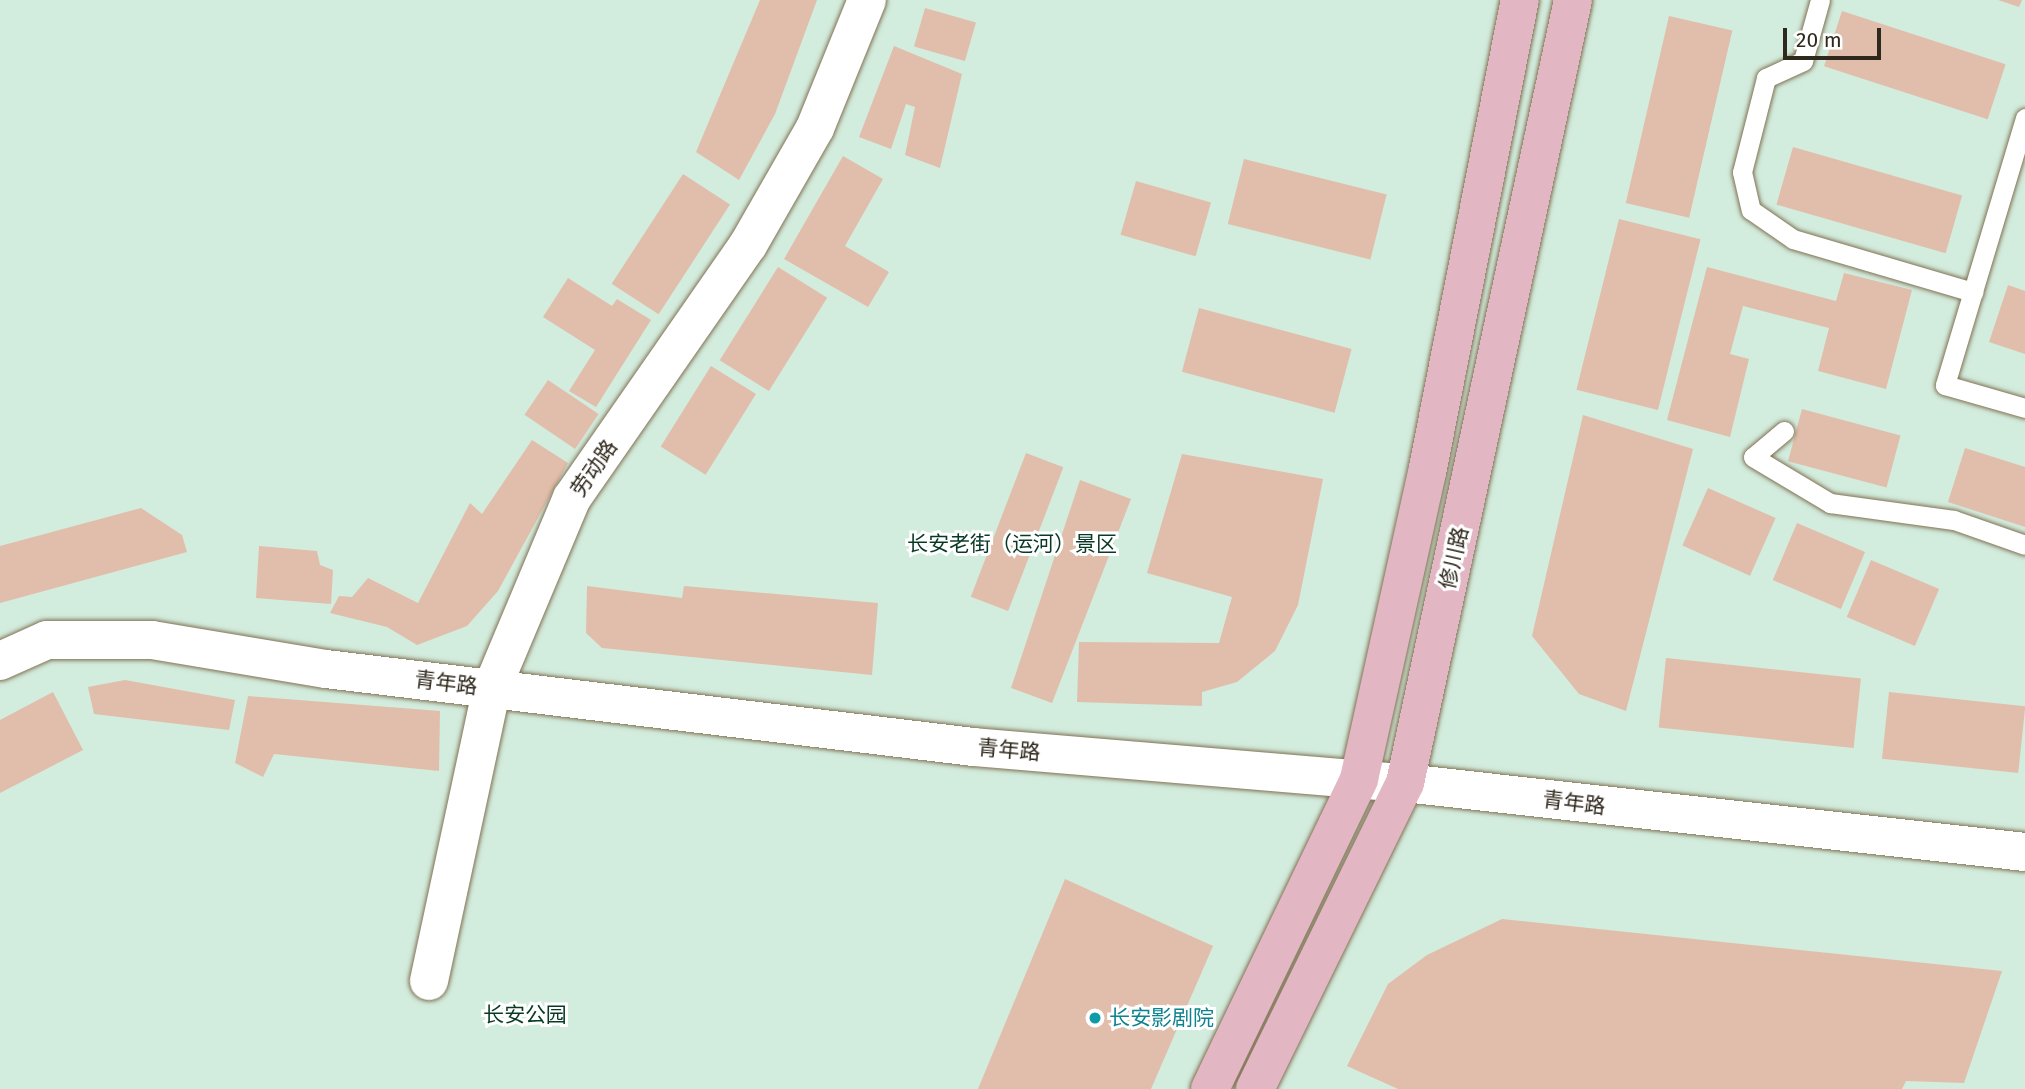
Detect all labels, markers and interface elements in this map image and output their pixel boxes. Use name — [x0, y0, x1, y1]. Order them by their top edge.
scale bar — [1787, 14, 1885, 58]
text: 20 m — [1796, 27, 1842, 53]
street label: 劳动路 — [566, 435, 622, 501]
street label: 修川路 — [1435, 524, 1473, 592]
park label: 长安老街（运河）景区 — [907, 531, 1117, 557]
street label: 青年路 — [413, 667, 479, 699]
street label: 青年路 — [977, 735, 1041, 765]
street label: 青年路 — [1541, 787, 1607, 819]
park label: 长安公园 — [483, 1002, 567, 1028]
place label: 长安影剧院 — [1109, 1005, 1214, 1031]
marker: 长安影剧院 — [1087, 1010, 1103, 1026]

